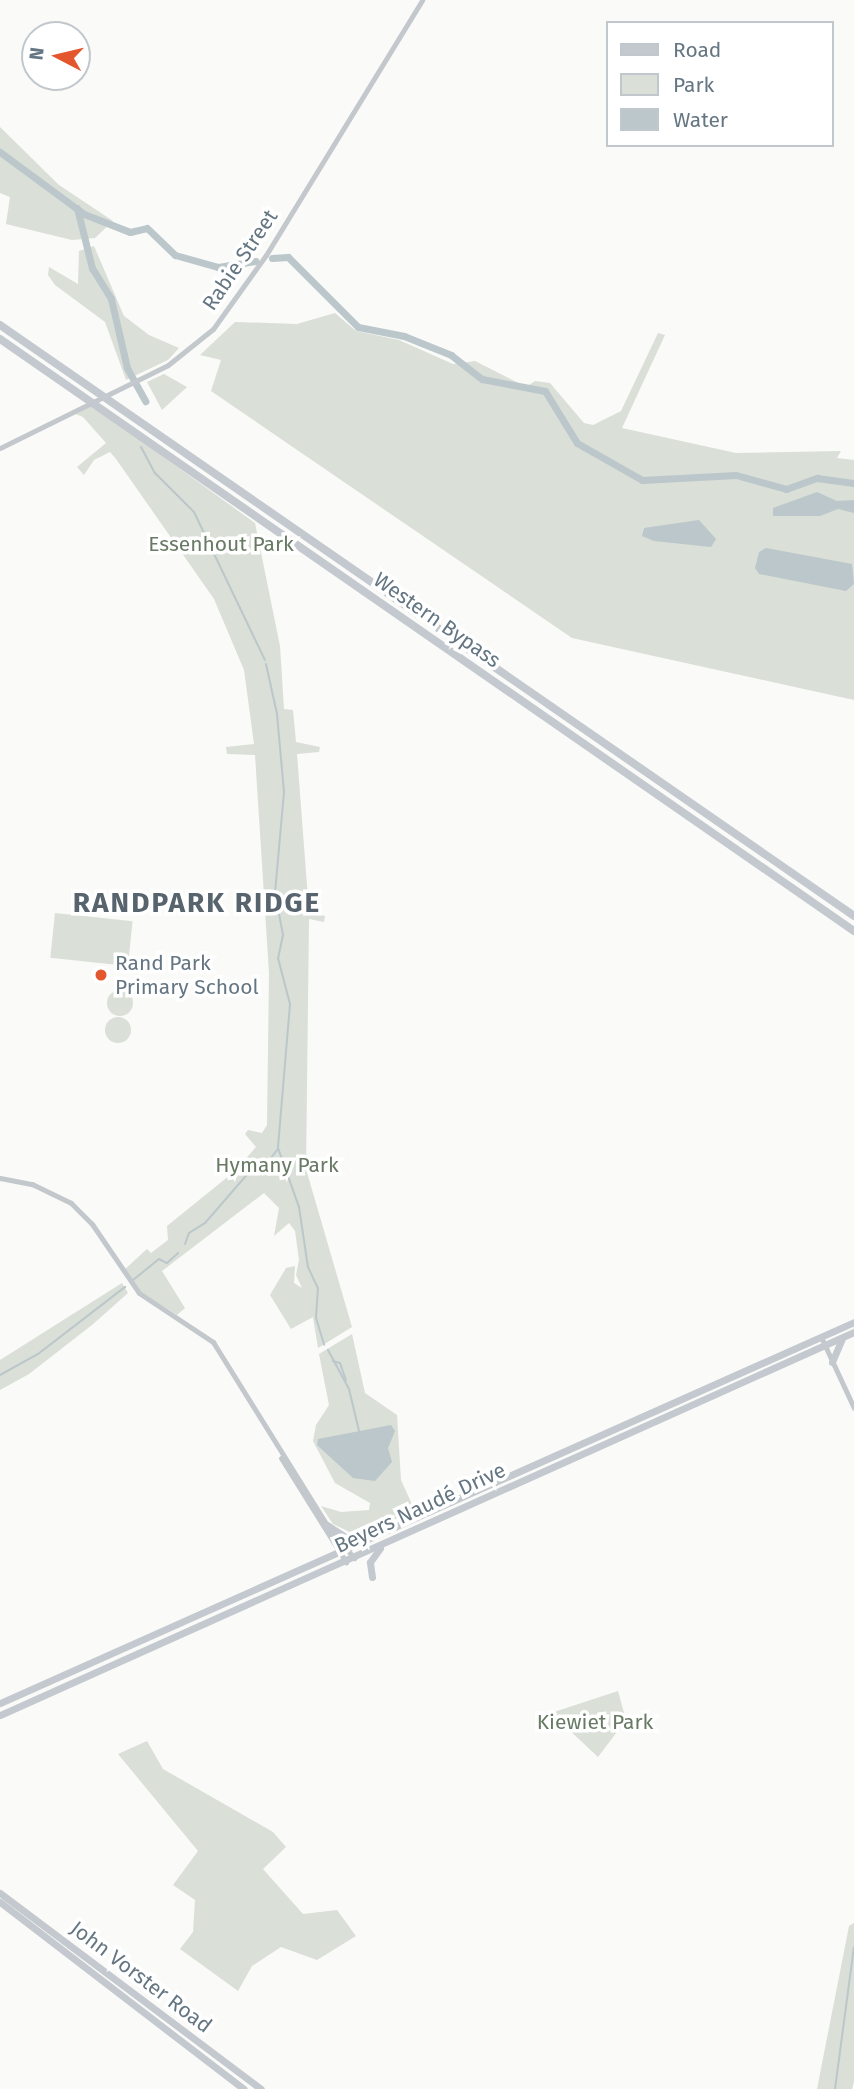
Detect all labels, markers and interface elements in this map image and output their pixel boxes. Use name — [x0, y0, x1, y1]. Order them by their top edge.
north arrow — [21, 21, 91, 91]
legend — [606, 21, 833, 147]
text: Road — [673, 37, 721, 63]
text: N — [24, 46, 49, 61]
text: Park — [673, 72, 714, 98]
text: Water — [673, 107, 728, 133]
street label: Rabie Street — [197, 205, 283, 315]
park label: Essenhout Park — [148, 531, 294, 557]
street label: Western Bypass — [369, 567, 505, 673]
district label: RANDPARK RIDGE — [75, 886, 319, 920]
place label: Rand Park Primary School — [115, 950, 259, 1000]
marker: Rand Park Primary School — [93, 967, 109, 983]
park label: Hymany Park — [215, 1152, 339, 1178]
street label: Beyers Naudé Drive — [330, 1457, 510, 1559]
park label: Kiewiet Park — [537, 1709, 653, 1735]
street label: John Vorster Road — [65, 1916, 217, 2038]

